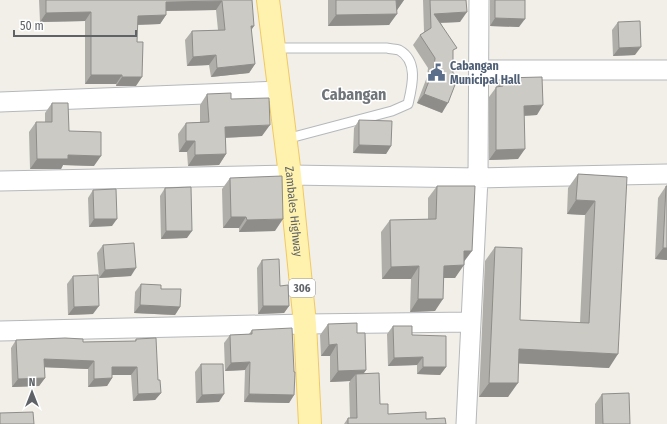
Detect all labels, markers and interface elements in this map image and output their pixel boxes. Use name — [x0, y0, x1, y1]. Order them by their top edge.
scale bar — [14, 12, 136, 38]
text: 50 m — [20, 19, 44, 33]
place label: Cabangan Municipal Hall — [450, 59, 521, 87]
public building icon: Cabangan Municipal Hall — [427, 63, 447, 83]
district label: Cabangan — [322, 85, 387, 104]
street label: Zambales Highway — [282, 165, 305, 258]
road number: 306 — [289, 279, 315, 297]
north arrow — [12, 372, 52, 412]
text: N — [29, 376, 35, 389]

